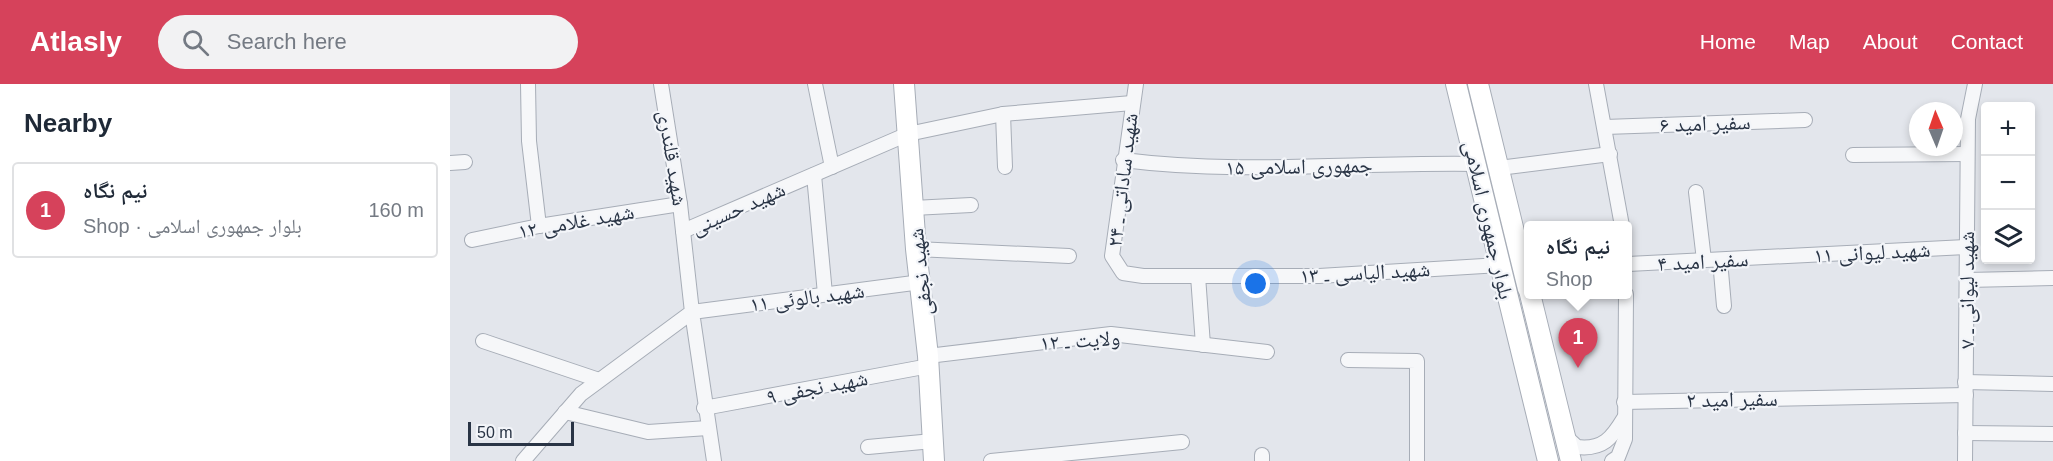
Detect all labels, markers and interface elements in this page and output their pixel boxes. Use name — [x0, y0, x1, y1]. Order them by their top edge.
search box — [158, 15, 578, 69]
text: Atlasly — [30, 26, 122, 57]
icon: search — [179, 26, 212, 59]
text: Search here — [227, 29, 347, 54]
text: Home — [1700, 30, 1756, 53]
text: Map — [1789, 30, 1830, 53]
text: About — [1863, 30, 1918, 53]
text: Contact — [1951, 30, 2023, 53]
north arrow — [1909, 102, 1963, 156]
map controls — [1981, 102, 2035, 264]
button: + — [1981, 102, 2035, 156]
text: Nearby — [24, 108, 112, 138]
street label: شهید قلندری — [653, 109, 692, 208]
street label: سفیر امید ۶ — [1659, 110, 1751, 136]
street label: شهید ساداتی ـ ۲۴ — [1102, 112, 1144, 248]
street label: بلوار جمهوری اسلامی — [1458, 138, 1518, 302]
street label: جمهوری اسلامی ۱۵ — [1225, 153, 1373, 181]
button: − — [1981, 156, 2035, 210]
street label: شهید حسینی — [687, 177, 789, 241]
text: نیم نگاه — [83, 178, 147, 203]
text: 1 — [40, 199, 51, 221]
text: 160 m — [368, 199, 424, 221]
street label: شهید غلامی ۱۲ — [516, 199, 636, 244]
button: layers — [1981, 210, 2035, 264]
text: Shop · بلوار جمهوری اسلامی — [83, 215, 302, 237]
popup — [1524, 221, 1632, 299]
street label: شهید نجفی — [904, 227, 938, 317]
street label: شهید لیوانی ـ ۷ — [1955, 231, 1980, 349]
text: نیم نگاه — [1546, 234, 1610, 259]
street label: شهید لیوانی ۱۱ — [1813, 237, 1931, 269]
street label: سفیر امید ۴ — [1657, 247, 1749, 275]
street label: شهید الیاسی ـ ۱۳ — [1299, 257, 1431, 289]
text: Shop — [1546, 268, 1593, 290]
your location — [1241, 269, 1270, 298]
street label: شهید بالوئی ۱۱ — [748, 279, 866, 317]
pin: 1 — [1558, 318, 1598, 368]
street label: ولایت ـ ۱۲ — [1039, 326, 1121, 355]
street label: شهید نجفی ۹ — [764, 366, 870, 410]
street label: سفیر امید ۲ — [1686, 387, 1778, 412]
scale bar — [468, 419, 574, 446]
text: 50 m — [477, 424, 513, 441]

